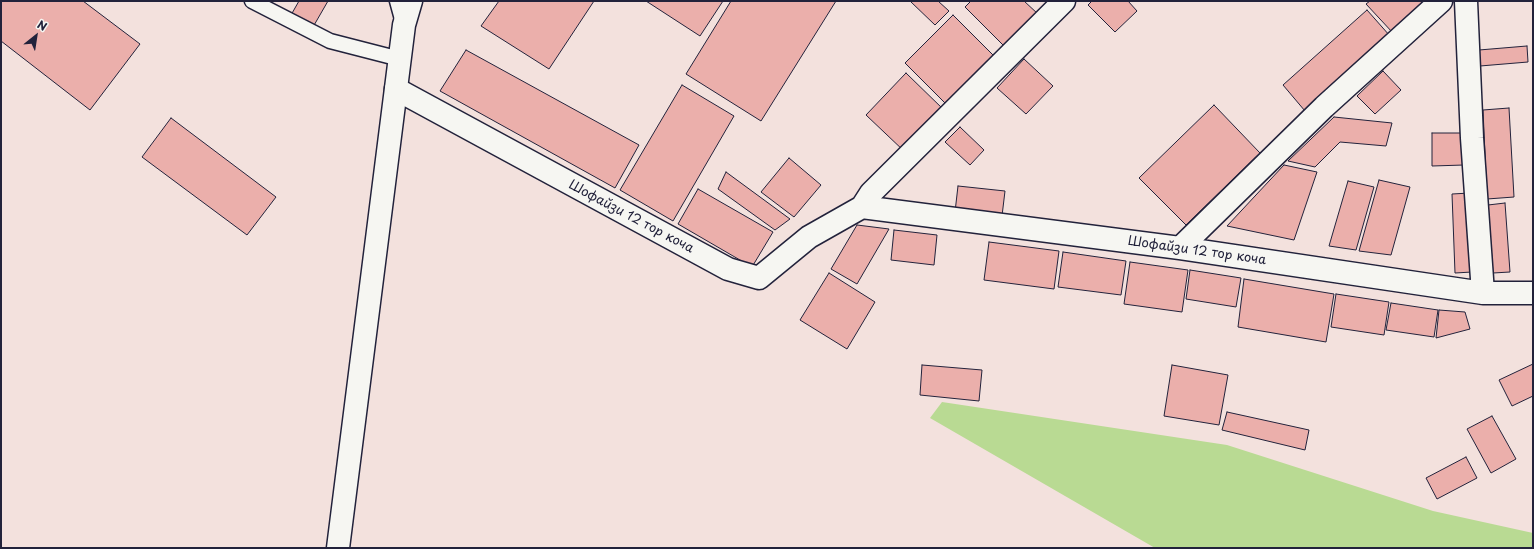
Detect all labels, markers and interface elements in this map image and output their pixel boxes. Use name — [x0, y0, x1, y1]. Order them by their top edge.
north arrow — [16, 16, 56, 56]
text: N — [34, 16, 50, 35]
street label: Шофайзи 12 тор коча — [566, 177, 696, 257]
street label: Шофайзи 12 тор коча — [1127, 234, 1267, 268]

